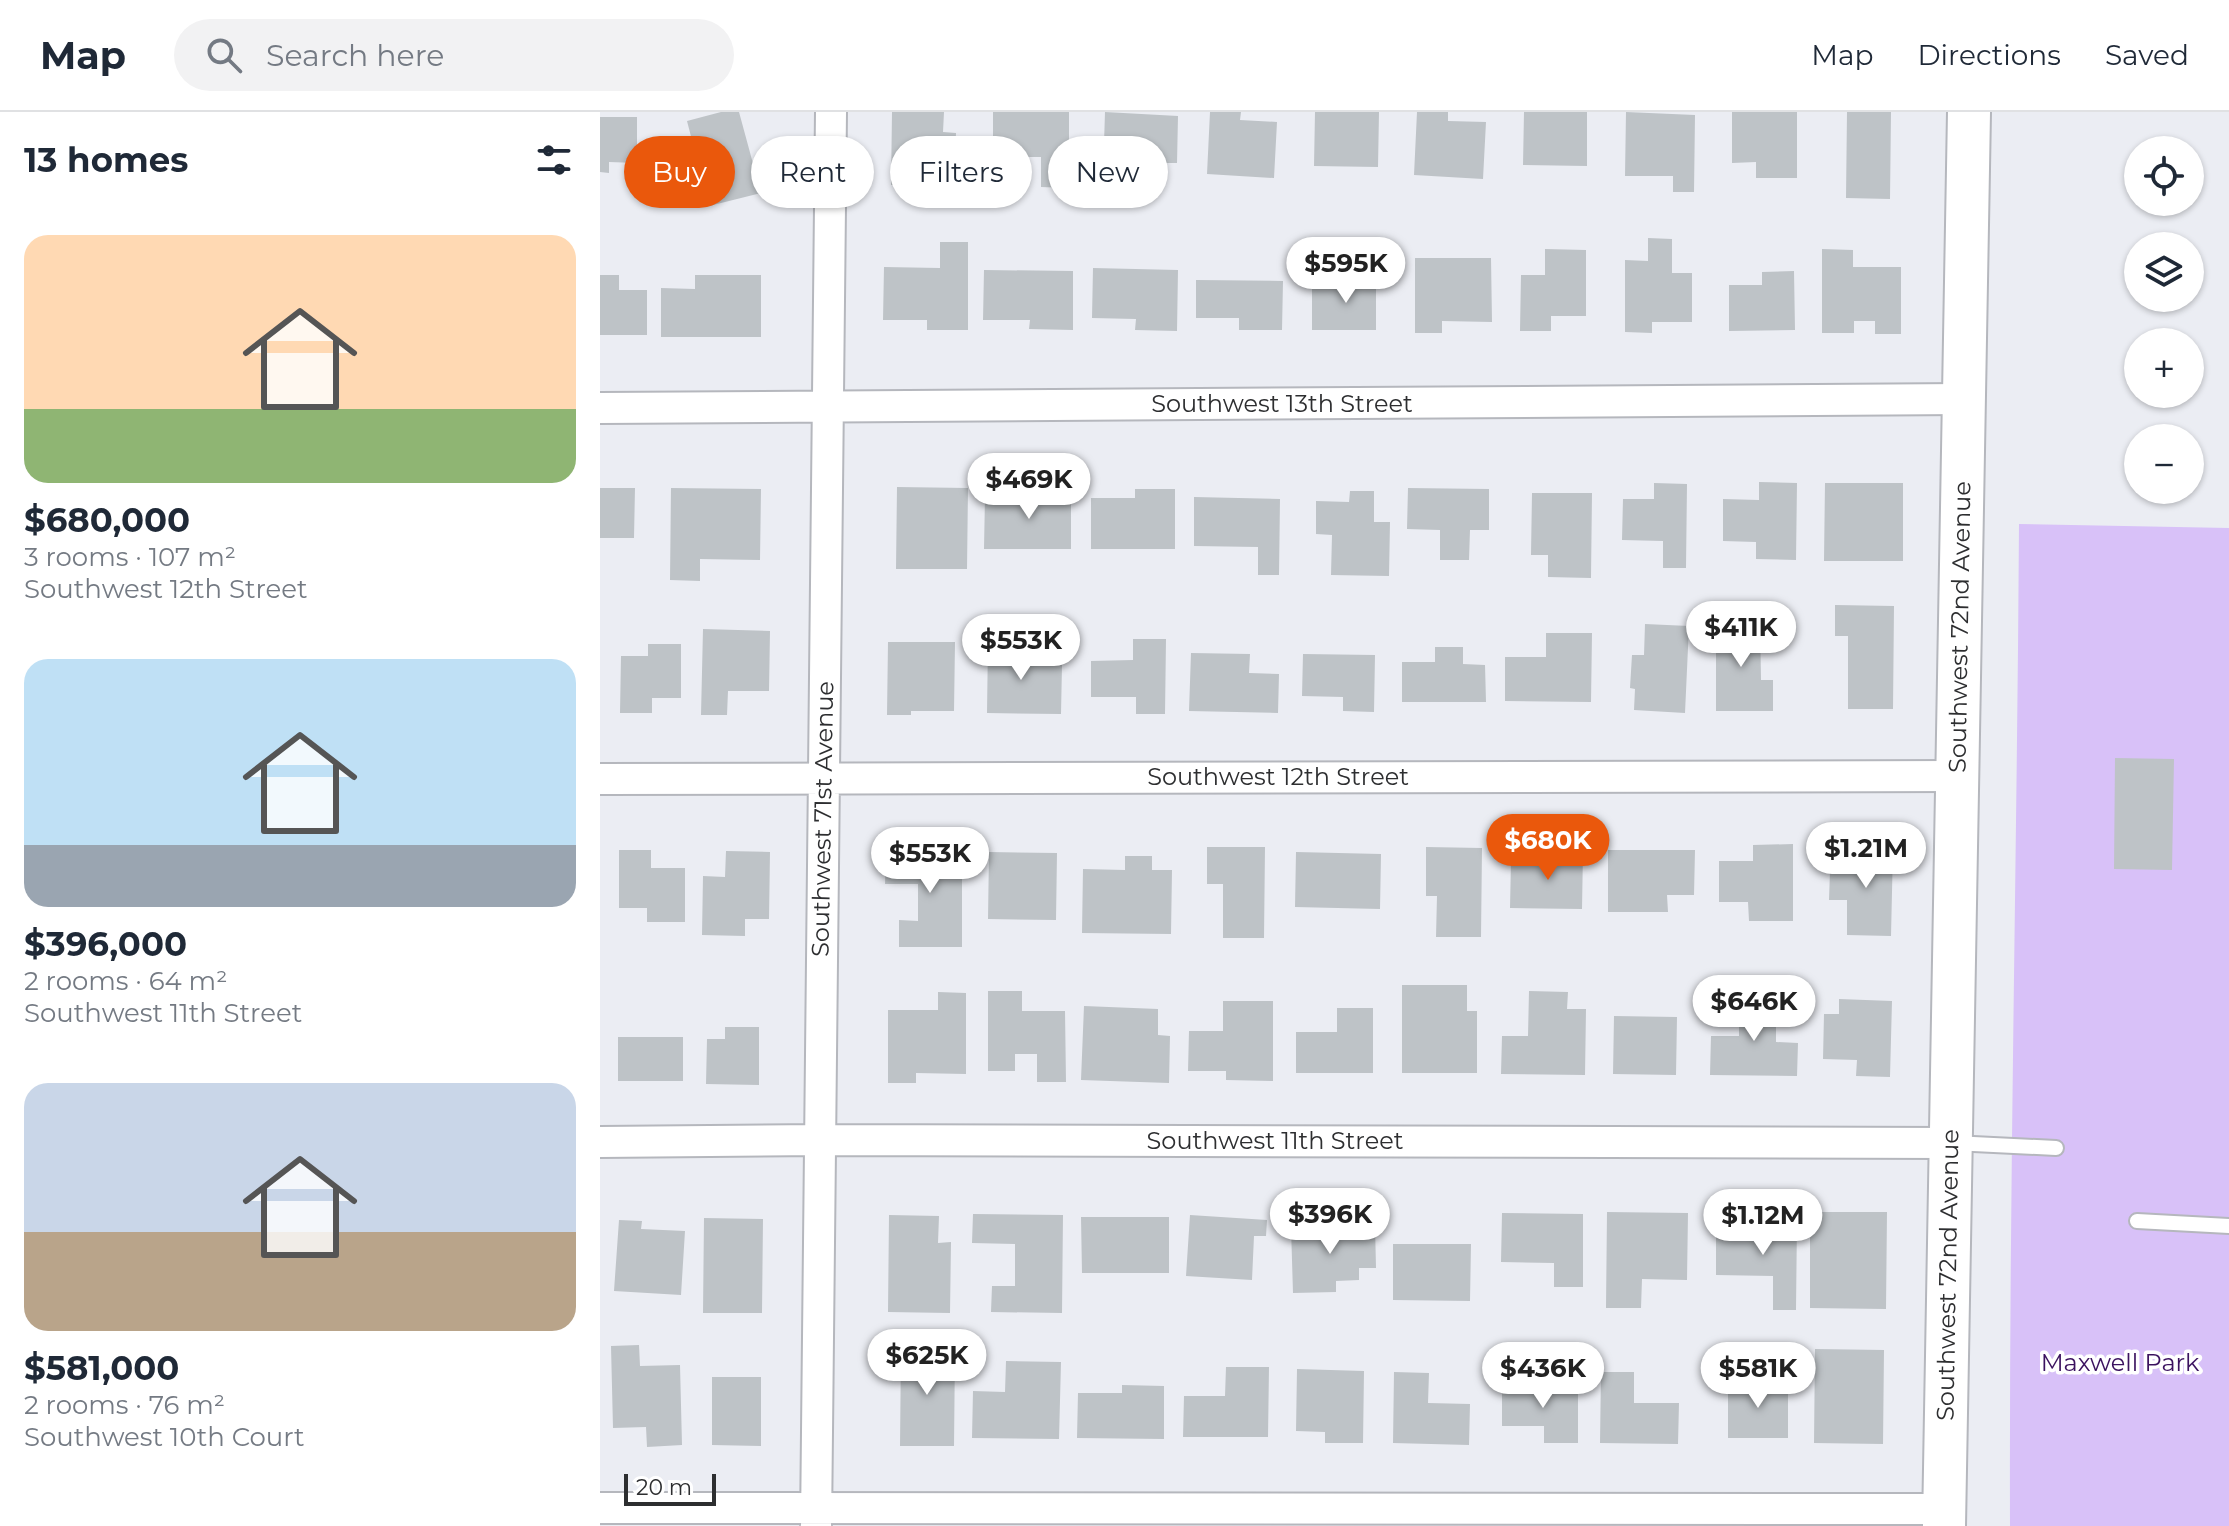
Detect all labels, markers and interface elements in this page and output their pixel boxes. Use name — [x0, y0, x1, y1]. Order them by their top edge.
search box — [174, 19, 734, 91]
text: Map — [40, 32, 126, 79]
icon: search — [202, 33, 246, 77]
text: Search here — [266, 37, 444, 74]
text: Map — [1811, 38, 1873, 72]
text: Directions — [1917, 38, 2061, 72]
text: Saved — [2105, 38, 2189, 72]
chip: Buy — [624, 136, 735, 208]
chip: Rent — [751, 136, 874, 208]
chip: Filters — [890, 136, 1032, 208]
chip: New — [1048, 136, 1168, 208]
map controls — [2124, 136, 2204, 504]
button: locate — [2124, 136, 2204, 216]
icon: filters — [532, 138, 576, 182]
text: 13 homes — [24, 139, 188, 181]
button: layers — [2124, 232, 2204, 312]
pin: $595K — [1290, 237, 1402, 305]
text: $595K — [1304, 247, 1388, 279]
icon: home — [228, 287, 372, 431]
button: + — [2124, 328, 2204, 408]
street label: Southwest 13th Street — [1151, 389, 1413, 418]
button: − — [2124, 424, 2204, 504]
pin: $469K — [973, 453, 1085, 521]
text: $469K — [985, 463, 1073, 495]
street label: Southwest 72nd Avenue — [1942, 481, 1977, 773]
text: $680,000 — [24, 499, 190, 541]
text: 3 rooms · 107 m² — [24, 541, 236, 573]
text: Southwest 12th Street — [24, 573, 308, 605]
pin: $411K — [1685, 601, 1797, 669]
text: $411K — [1704, 611, 1778, 643]
pin: $553K — [965, 614, 1077, 682]
text: $553K — [980, 624, 1062, 656]
street label: Southwest 71st Avenue — [806, 681, 839, 957]
icon: home — [228, 711, 372, 855]
street label: Southwest 12th Street — [1147, 762, 1409, 791]
pin: $680K — [1492, 814, 1604, 882]
pin: $1.21M — [1801, 822, 1931, 890]
text: $680K — [1504, 824, 1592, 856]
pin: $553K — [874, 827, 986, 895]
text: $1.21M — [1824, 832, 1908, 864]
text: $553K — [889, 837, 971, 869]
text: $396,000 — [24, 923, 187, 965]
text: 2 rooms · 64 m² — [24, 965, 227, 997]
pin: $646K — [1698, 975, 1810, 1043]
text: $646K — [1711, 985, 1797, 1017]
text: Southwest 11th Street — [24, 997, 302, 1029]
street label: Southwest 11th Street — [1147, 1126, 1404, 1155]
street label: Southwest 72nd Avenue — [1930, 1129, 1965, 1421]
icon: home — [228, 1135, 372, 1279]
pin: $396K — [1274, 1188, 1386, 1256]
pin: $1.12M — [1698, 1189, 1828, 1257]
text: $396K — [1288, 1198, 1372, 1230]
text: $1.12M — [1721, 1199, 1805, 1231]
pin: $625K — [871, 1329, 983, 1397]
text: $625K — [885, 1339, 969, 1371]
pin: $436K — [1487, 1342, 1599, 1410]
pin: $581K — [1702, 1342, 1814, 1410]
text: $581,000 — [24, 1347, 179, 1389]
park label: Maxwell Park — [2041, 1348, 2200, 1377]
text: $436K — [1500, 1352, 1586, 1384]
text: $581K — [1719, 1352, 1797, 1384]
text: 2 rooms · 76 m² — [24, 1389, 225, 1421]
text: Southwest 10th Court — [24, 1421, 305, 1453]
scale bar — [624, 1470, 716, 1506]
text: 20 m — [636, 1474, 692, 1501]

